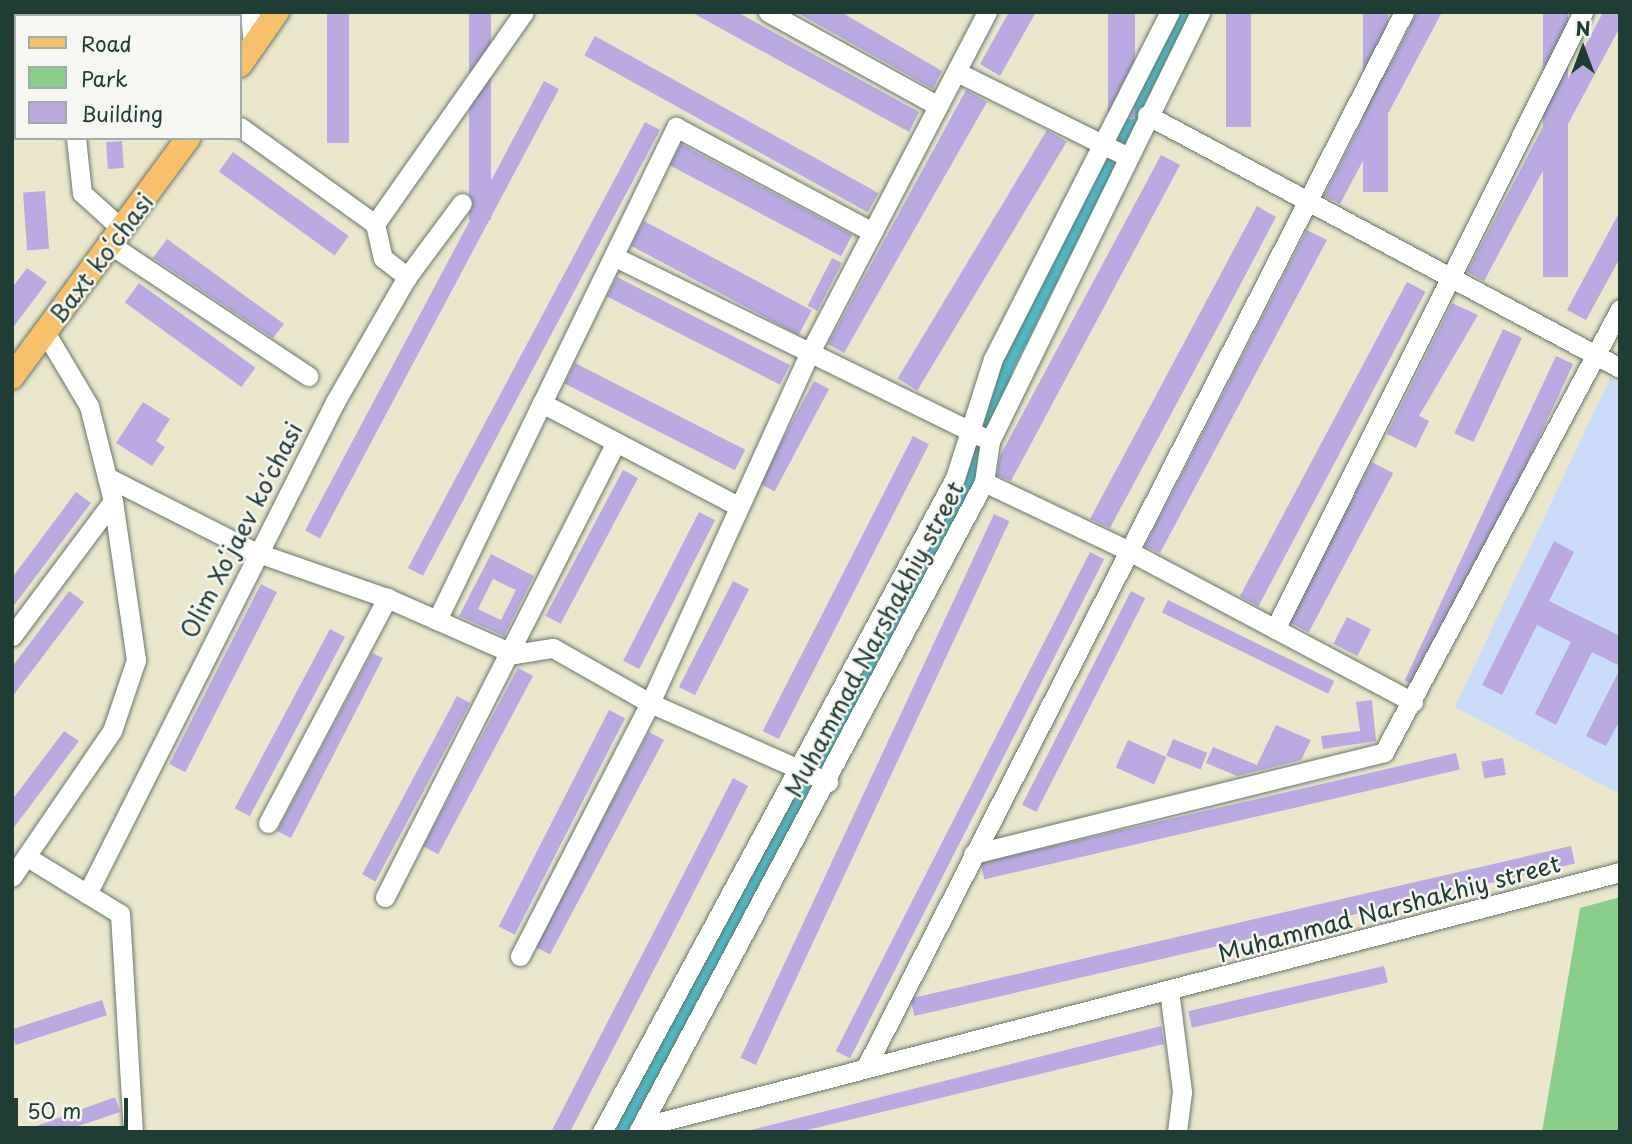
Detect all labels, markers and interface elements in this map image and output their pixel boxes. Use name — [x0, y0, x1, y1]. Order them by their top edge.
legend — [14, 14, 242, 140]
north arrow — [1548, 14, 1618, 84]
text: N — [1575, 14, 1591, 42]
text: Road — [81, 27, 132, 59]
text: Park — [81, 62, 128, 94]
text: Building — [81, 97, 163, 129]
street label: Baxt koʻchasi — [43, 188, 159, 328]
street label: Olim Xoʻjaev ko'chasi — [174, 416, 308, 644]
street label: Muhammad Narshakhiy street — [778, 476, 970, 802]
street label: Muhammad Narshakhiy street — [1214, 848, 1564, 968]
scale bar — [18, 1084, 131, 1128]
text: 50 m — [27, 1094, 81, 1126]

